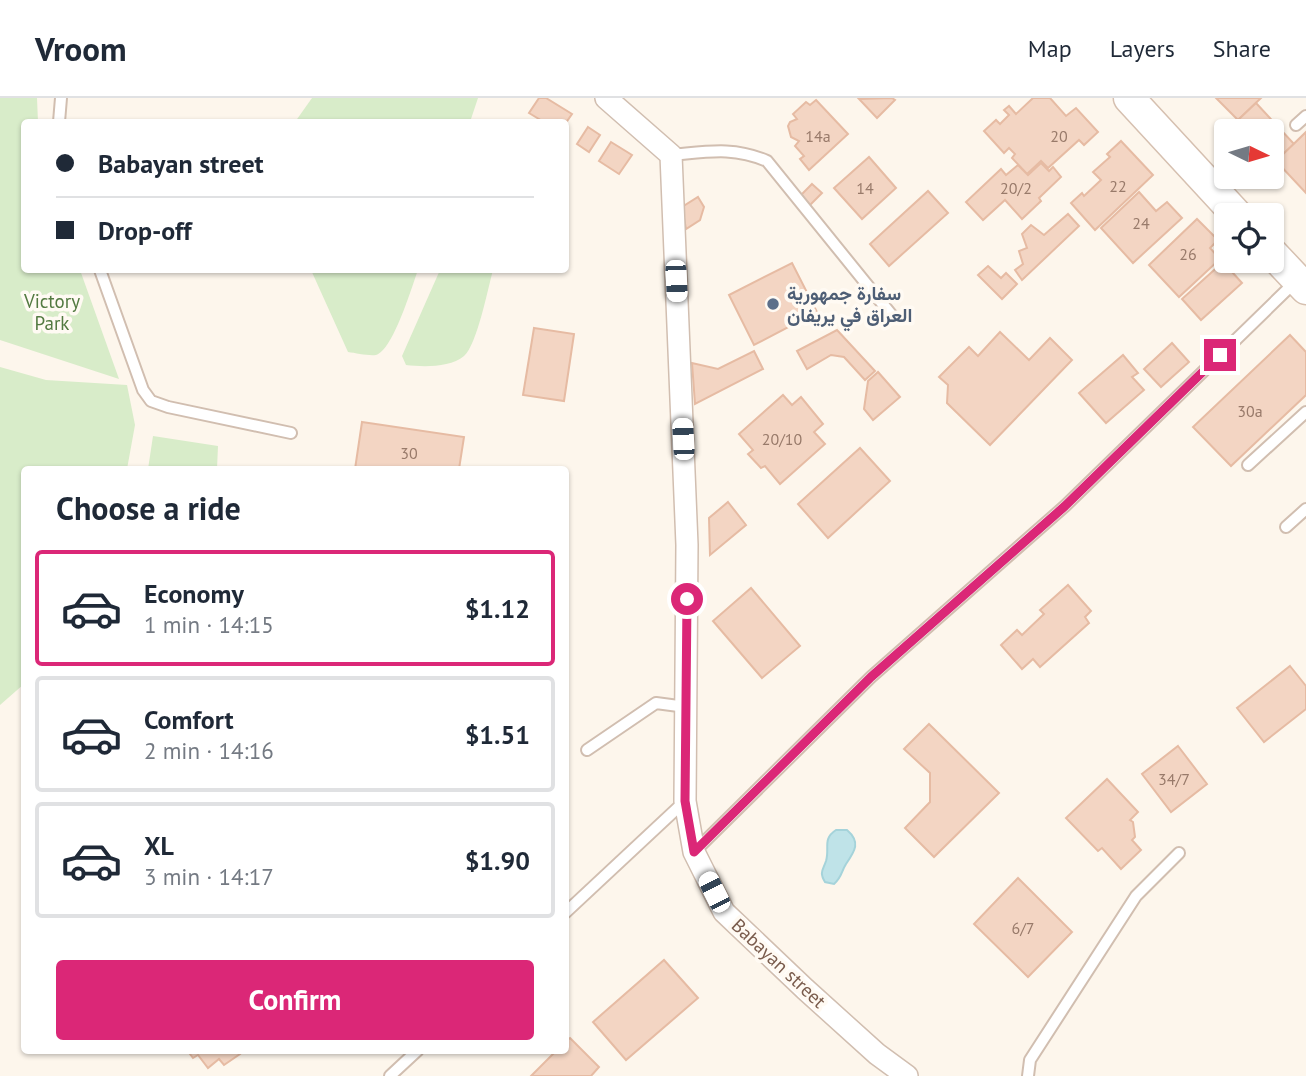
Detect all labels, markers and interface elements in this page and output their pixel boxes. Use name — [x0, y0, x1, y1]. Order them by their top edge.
text: Vroom — [35, 27, 127, 70]
text: Map — [1028, 33, 1072, 64]
text: Layers — [1110, 33, 1175, 64]
text: Share — [1213, 33, 1271, 64]
north arrow — [1214, 119, 1284, 189]
map controls — [1214, 119, 1284, 273]
house number: 14a — [805, 126, 831, 146]
house number: 20 — [1050, 126, 1068, 146]
text: Babayan street — [98, 147, 264, 180]
house number: 22 — [1109, 176, 1127, 196]
house number: 14 — [856, 178, 874, 198]
house number: 20/2 — [1000, 178, 1032, 198]
button: locate — [1214, 203, 1284, 273]
house number: 24 — [1132, 213, 1150, 233]
text: Drop-off — [98, 214, 192, 247]
house number: 26 — [1179, 244, 1197, 264]
car — [665, 259, 688, 303]
place label: سفارة جمهورية العراق في يريفان — [787, 281, 913, 332]
park label: Victory Park — [23, 289, 80, 335]
marker: سفارة جمهورية العراق في يريفان — [765, 296, 781, 312]
route end — [1204, 339, 1236, 371]
house number: 30a — [1237, 401, 1263, 421]
car — [672, 417, 695, 461]
house number: 20/10 — [762, 429, 803, 449]
house number: 30 — [400, 443, 418, 463]
text: Choose a ride — [56, 487, 241, 529]
icon: car — [60, 577, 123, 640]
text: Economy — [144, 577, 244, 610]
route start — [671, 583, 703, 615]
text: $1.12 — [465, 592, 530, 625]
text: 1 min · 14:15 — [144, 610, 274, 639]
icon: car — [60, 703, 123, 766]
text: Comfort — [144, 703, 234, 736]
text: $1.51 — [465, 718, 530, 751]
text: 2 min · 14:16 — [144, 736, 274, 765]
house number: 34/7 — [1158, 769, 1190, 789]
icon: car — [60, 829, 123, 892]
text: XL — [144, 829, 174, 862]
text: $1.90 — [465, 844, 530, 877]
text: 3 min · 14:17 — [144, 862, 274, 891]
car — [696, 869, 733, 915]
street label: Babayan street — [727, 913, 832, 1013]
house number: 6/7 — [1011, 918, 1035, 938]
button: Confirm — [56, 960, 534, 1040]

